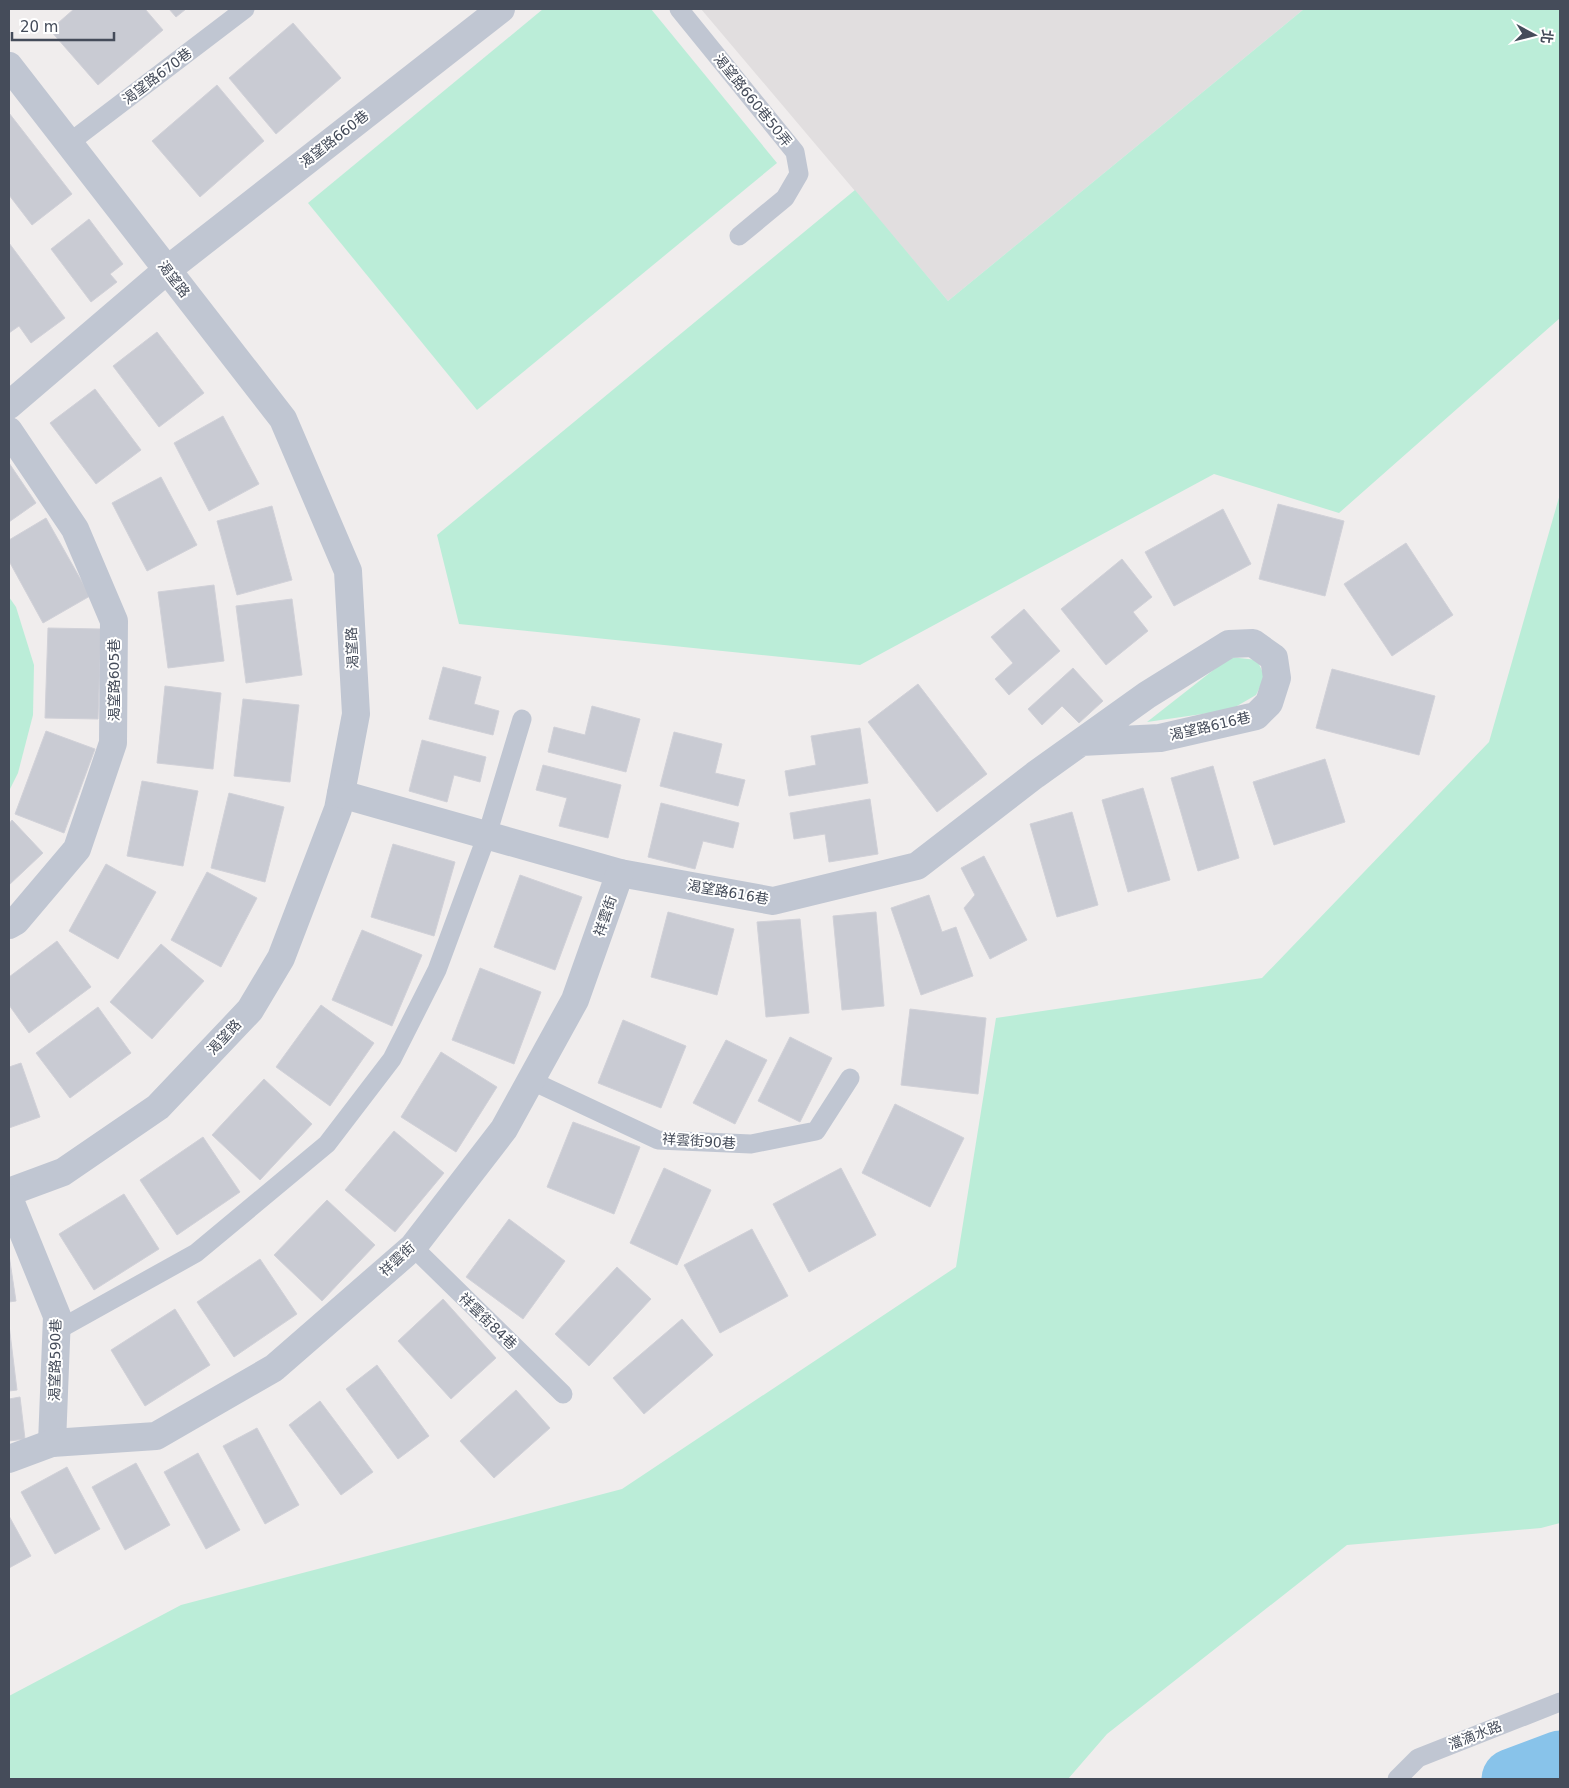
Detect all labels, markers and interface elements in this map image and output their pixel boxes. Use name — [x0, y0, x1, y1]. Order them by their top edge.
scale bar — [12, 10, 115, 42]
north arrow — [1509, 10, 1559, 60]
text: 20 m — [20, 18, 58, 36]
text: 北 — [1538, 29, 1556, 45]
street label: 渴望路670巷 — [119, 45, 195, 107]
street label: 渴望路660巷50弄 — [711, 50, 795, 150]
street label: 渴望路660巷 — [296, 107, 372, 171]
street label: 渴望路 — [155, 258, 193, 300]
street label: 渴望路 — [343, 627, 361, 669]
street label: 渴望路605巷 — [106, 639, 122, 721]
street label: 渴望路616巷 — [1168, 709, 1252, 743]
street label: 渴望路616巷 — [686, 877, 770, 907]
street label: 祥雲街 — [591, 894, 619, 938]
street label: 渴望路 — [204, 1016, 244, 1058]
street label: 祥雲街90巷 — [662, 1130, 736, 1152]
street label: 祥雲街 — [376, 1239, 418, 1279]
street label: 祥雲街84巷 — [456, 1290, 520, 1352]
street label: 渴望路590巷 — [46, 1318, 64, 1402]
street label: 澢滴水路 — [1446, 1717, 1504, 1753]

